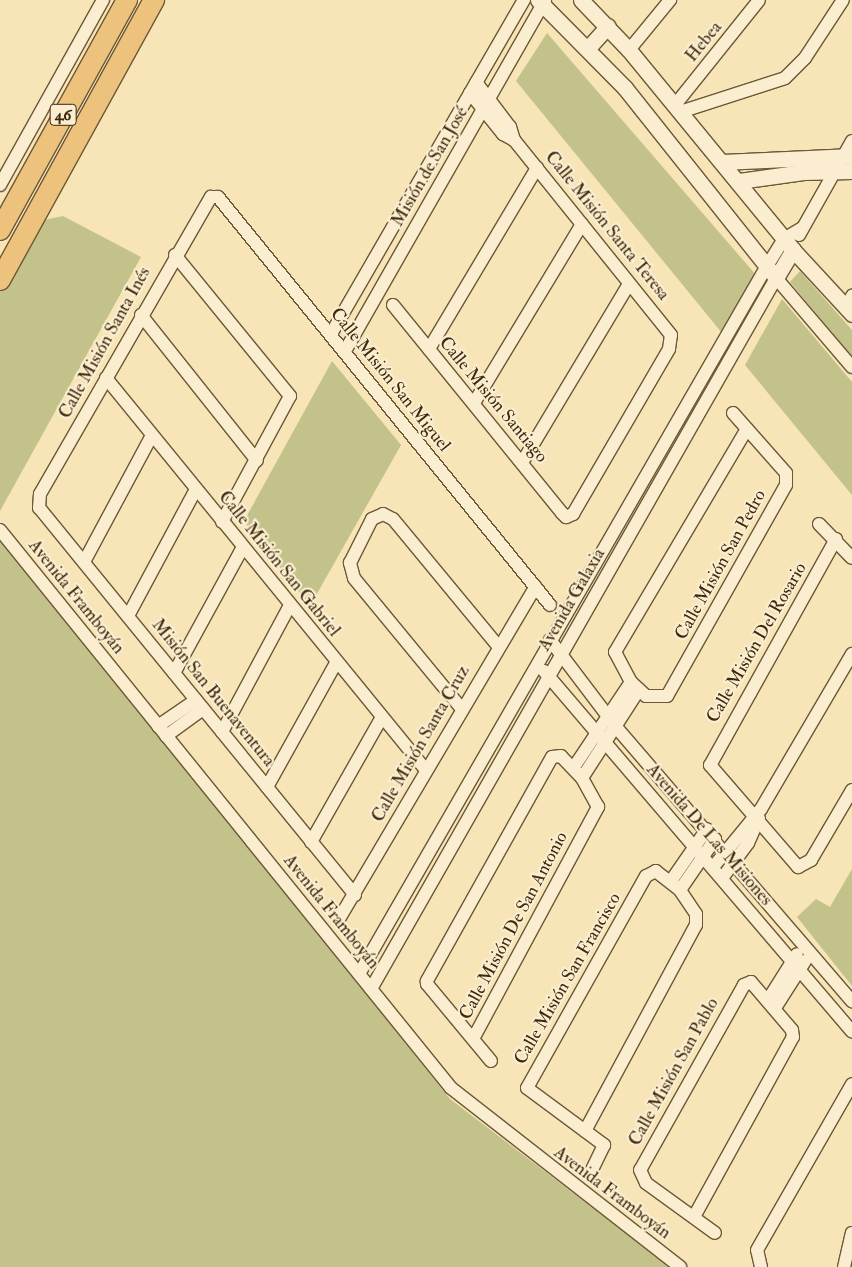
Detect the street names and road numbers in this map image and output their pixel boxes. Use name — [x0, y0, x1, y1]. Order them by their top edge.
street label: Hebea — [681, 17, 727, 67]
road number: 46 — [49, 102, 77, 128]
street label: Misión de San José — [387, 103, 473, 231]
street label: Calle Misión Santa Teresa — [540, 147, 674, 305]
street label: Calle Misión Santa Inés — [54, 264, 156, 422]
street label: Calle Misión San Miguel — [325, 304, 455, 456]
street label: Calle Misión Santiago — [434, 333, 552, 467]
street label: Calle Misión San Pedro — [671, 486, 771, 644]
street label: Calle Misión San Gabriel — [214, 487, 344, 641]
street label: Avenida Framboyán — [23, 535, 129, 659]
street label: Avenida Galaxia — [534, 545, 610, 655]
street label: Calle Misión Del Rosario — [702, 559, 812, 727]
street label: Misión San Buenaventura — [147, 615, 279, 771]
street label: Calle Misión Santa Cruz — [367, 662, 475, 826]
street label: Avenida De Las Misiones — [641, 760, 777, 910]
street label: Calle Misión De San Antonio — [455, 828, 573, 1024]
street label: Avenida Framboyán — [278, 850, 384, 974]
street label: Calle Misión San Francisco — [510, 889, 626, 1069]
street label: Calle Misión San Pablo — [624, 994, 724, 1150]
street label: Avenida Framboyán — [549, 1142, 675, 1244]

